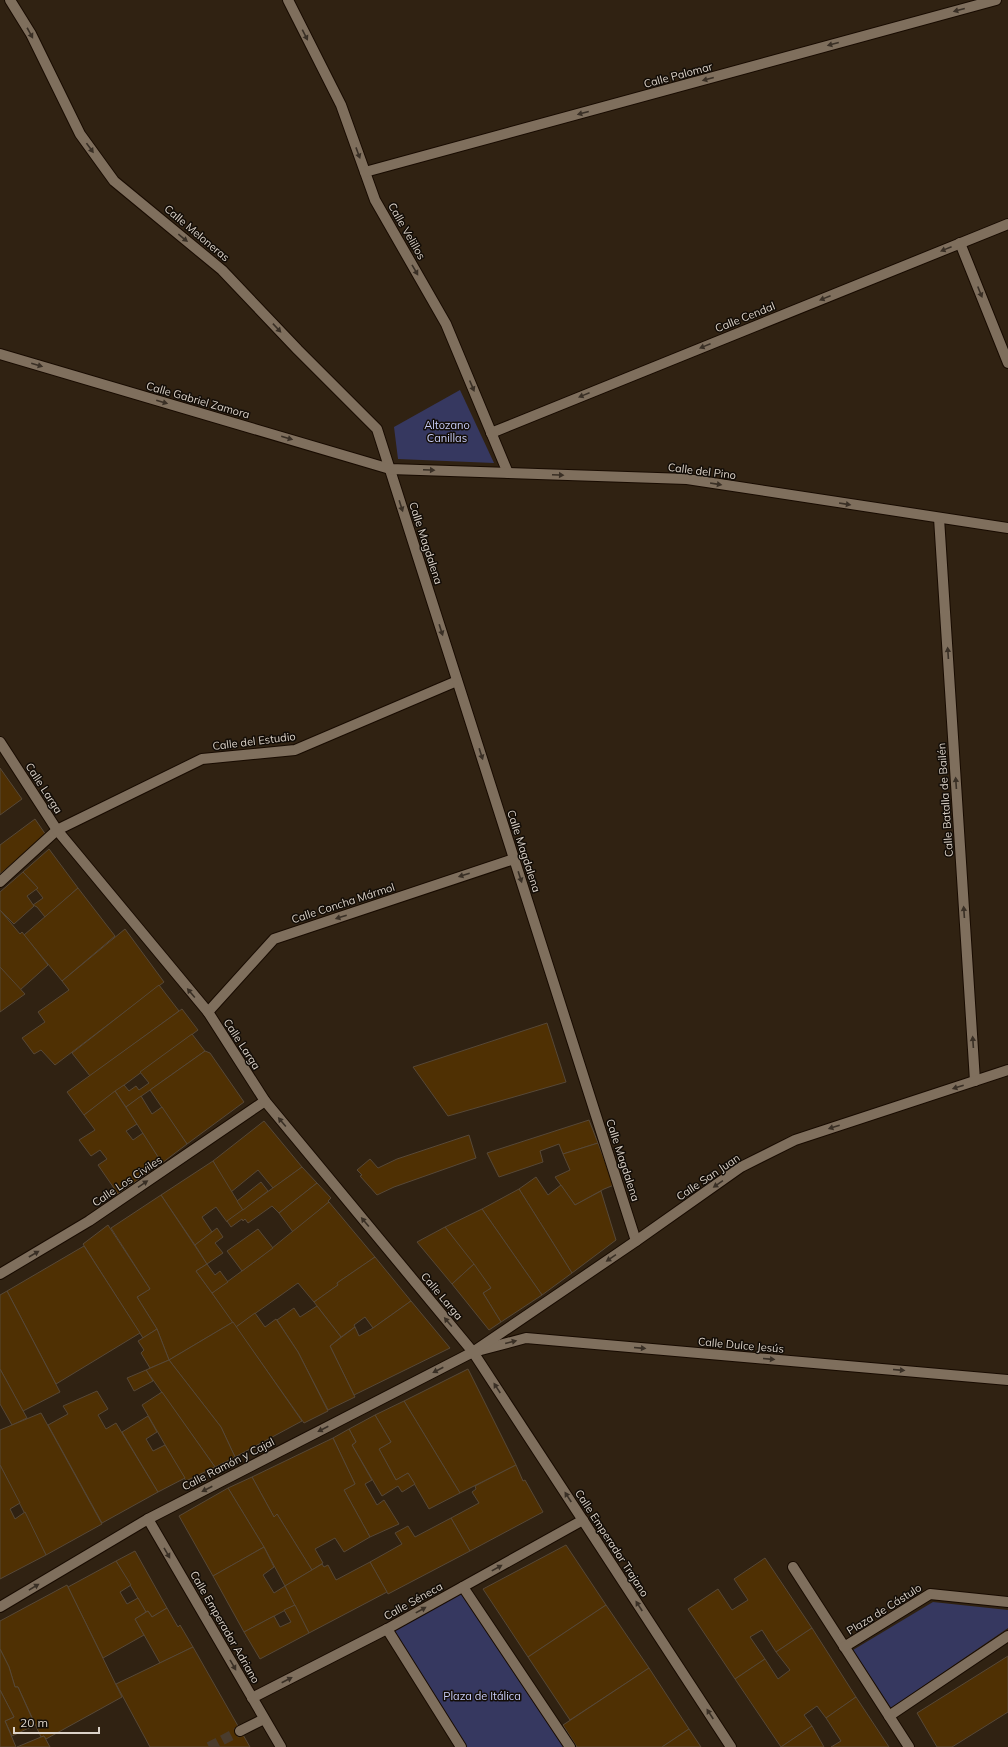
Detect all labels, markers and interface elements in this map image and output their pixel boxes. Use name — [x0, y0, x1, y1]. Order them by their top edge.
one-way arrow — [953, 7, 965, 13]
one-way arrow — [27, 27, 34, 39]
one-way arrow — [302, 29, 309, 41]
one-way arrow — [827, 42, 840, 48]
street label: Calle Palomar — [642, 59, 714, 91]
one-way arrow — [702, 76, 714, 82]
one-way arrow — [576, 110, 588, 116]
one-way arrow — [86, 143, 94, 154]
one-way arrow — [356, 148, 362, 160]
street label: Calle Velillos — [385, 200, 429, 262]
street label: Calle Meloneras — [162, 202, 232, 264]
one-way arrow — [178, 233, 189, 242]
one-way arrow — [939, 246, 951, 252]
one-way arrow — [411, 264, 418, 276]
one-way arrow — [977, 287, 983, 299]
one-way arrow — [819, 295, 831, 301]
street label: Calle Cendal — [713, 299, 777, 335]
one-way arrow — [272, 323, 281, 333]
one-way arrow — [698, 344, 710, 350]
one-way arrow — [32, 362, 44, 368]
street label: Calle Gabriel Zamora — [145, 379, 251, 421]
one-way arrow — [469, 381, 475, 392]
one-way arrow — [578, 393, 590, 399]
one-way arrow — [156, 399, 168, 405]
park label: Altozano Canillas — [424, 418, 470, 445]
one-way arrow — [281, 435, 293, 441]
street label: Calle del Pino — [667, 460, 737, 482]
one-way arrow — [423, 467, 436, 473]
one-way arrow — [552, 472, 565, 478]
one-way arrow — [710, 481, 722, 487]
one-way arrow — [399, 500, 405, 512]
street label: Calle Magdalena — [406, 500, 446, 586]
one-way arrow — [838, 501, 851, 507]
one-way arrow — [438, 624, 444, 636]
one-way arrow — [945, 646, 951, 659]
street label: Calle del Estudio — [212, 729, 296, 753]
street label: Calle Batalla de Bailén — [934, 742, 956, 858]
one-way arrow — [478, 748, 484, 760]
street label: Calle Larga — [22, 760, 66, 816]
one-way arrow — [953, 777, 960, 789]
street label: Calle Magdalena — [504, 808, 544, 894]
one-way arrow — [517, 872, 523, 884]
one-way arrow — [458, 873, 470, 879]
street label: Calle Concha Mármol — [290, 880, 396, 926]
one-way arrow — [961, 906, 968, 919]
one-way arrow — [334, 914, 346, 920]
one-way arrow — [187, 988, 196, 998]
street label: Calle Larga — [220, 1016, 264, 1072]
one-way arrow — [969, 1036, 976, 1048]
one-way arrow — [951, 1084, 963, 1090]
one-way arrow — [277, 1116, 286, 1127]
street label: Calle Magdalena — [603, 1117, 643, 1203]
one-way arrow — [828, 1125, 840, 1131]
street label: Calle San Juan — [673, 1151, 743, 1203]
street label: Calle Los Civiles — [89, 1152, 165, 1210]
one-way arrow — [138, 1180, 149, 1188]
one-way arrow — [712, 1180, 723, 1188]
one-way arrow — [360, 1216, 369, 1227]
one-way arrow — [28, 1250, 40, 1257]
one-way arrow — [606, 1254, 616, 1262]
street label: Calle Larga — [418, 1269, 466, 1323]
one-way arrow — [443, 1316, 452, 1327]
street label: Calle Dulce Jesús — [697, 1334, 785, 1356]
one-way arrow — [504, 1339, 517, 1345]
one-way arrow — [634, 1345, 646, 1351]
one-way arrow — [763, 1356, 775, 1363]
one-way arrow — [432, 1366, 444, 1373]
one-way arrow — [893, 1367, 905, 1374]
one-way arrow — [493, 1382, 500, 1394]
one-way arrow — [317, 1426, 328, 1432]
street label: Calle Ramón y Cajal — [179, 1435, 277, 1493]
one-way arrow — [201, 1485, 213, 1492]
street label: Calle Emperador Trajano — [572, 1487, 652, 1599]
one-way arrow — [564, 1492, 572, 1502]
one-way arrow — [164, 1547, 171, 1559]
one-way arrow — [491, 1564, 503, 1571]
street label: Calle Emperador Adriano — [187, 1568, 263, 1686]
street label: Calle Séneca — [381, 1579, 445, 1623]
street label: Plaza de Cástulo — [844, 1580, 924, 1638]
one-way arrow — [28, 1583, 40, 1590]
one-way arrow — [635, 1600, 643, 1611]
one-way arrow — [416, 1607, 427, 1613]
one-way arrow — [229, 1659, 236, 1671]
one-way arrow — [281, 1677, 293, 1684]
park label: Plaza de Itálica — [443, 1689, 521, 1703]
scale bar — [14, 1709, 99, 1735]
one-way arrow — [706, 1709, 714, 1720]
text: 20 m — [20, 1715, 48, 1730]

